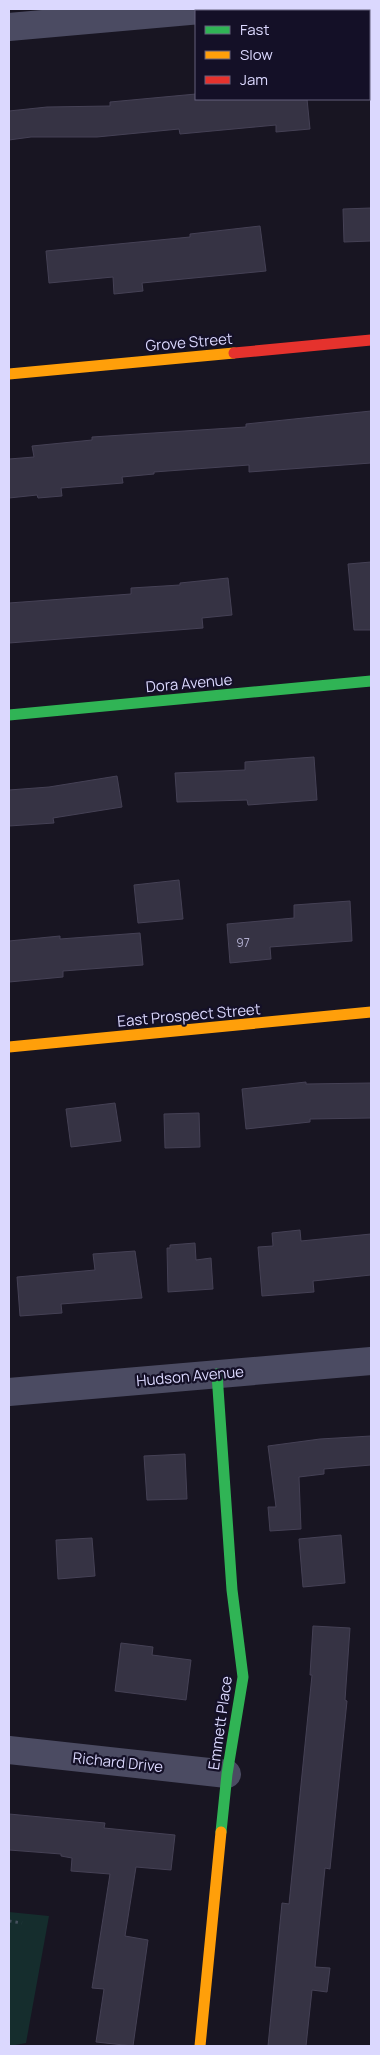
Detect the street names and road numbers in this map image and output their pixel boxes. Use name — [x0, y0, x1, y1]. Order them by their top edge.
street label: Grove Street — [144, 328, 234, 356]
street label: Dora Avenue — [145, 669, 233, 697]
street label: East Prospect Street — [116, 998, 262, 1032]
street label: Hudson Avenue — [135, 1361, 245, 1391]
street label: Emmett Place — [203, 1674, 237, 1771]
street label: Richard Drive — [72, 1747, 164, 1777]

